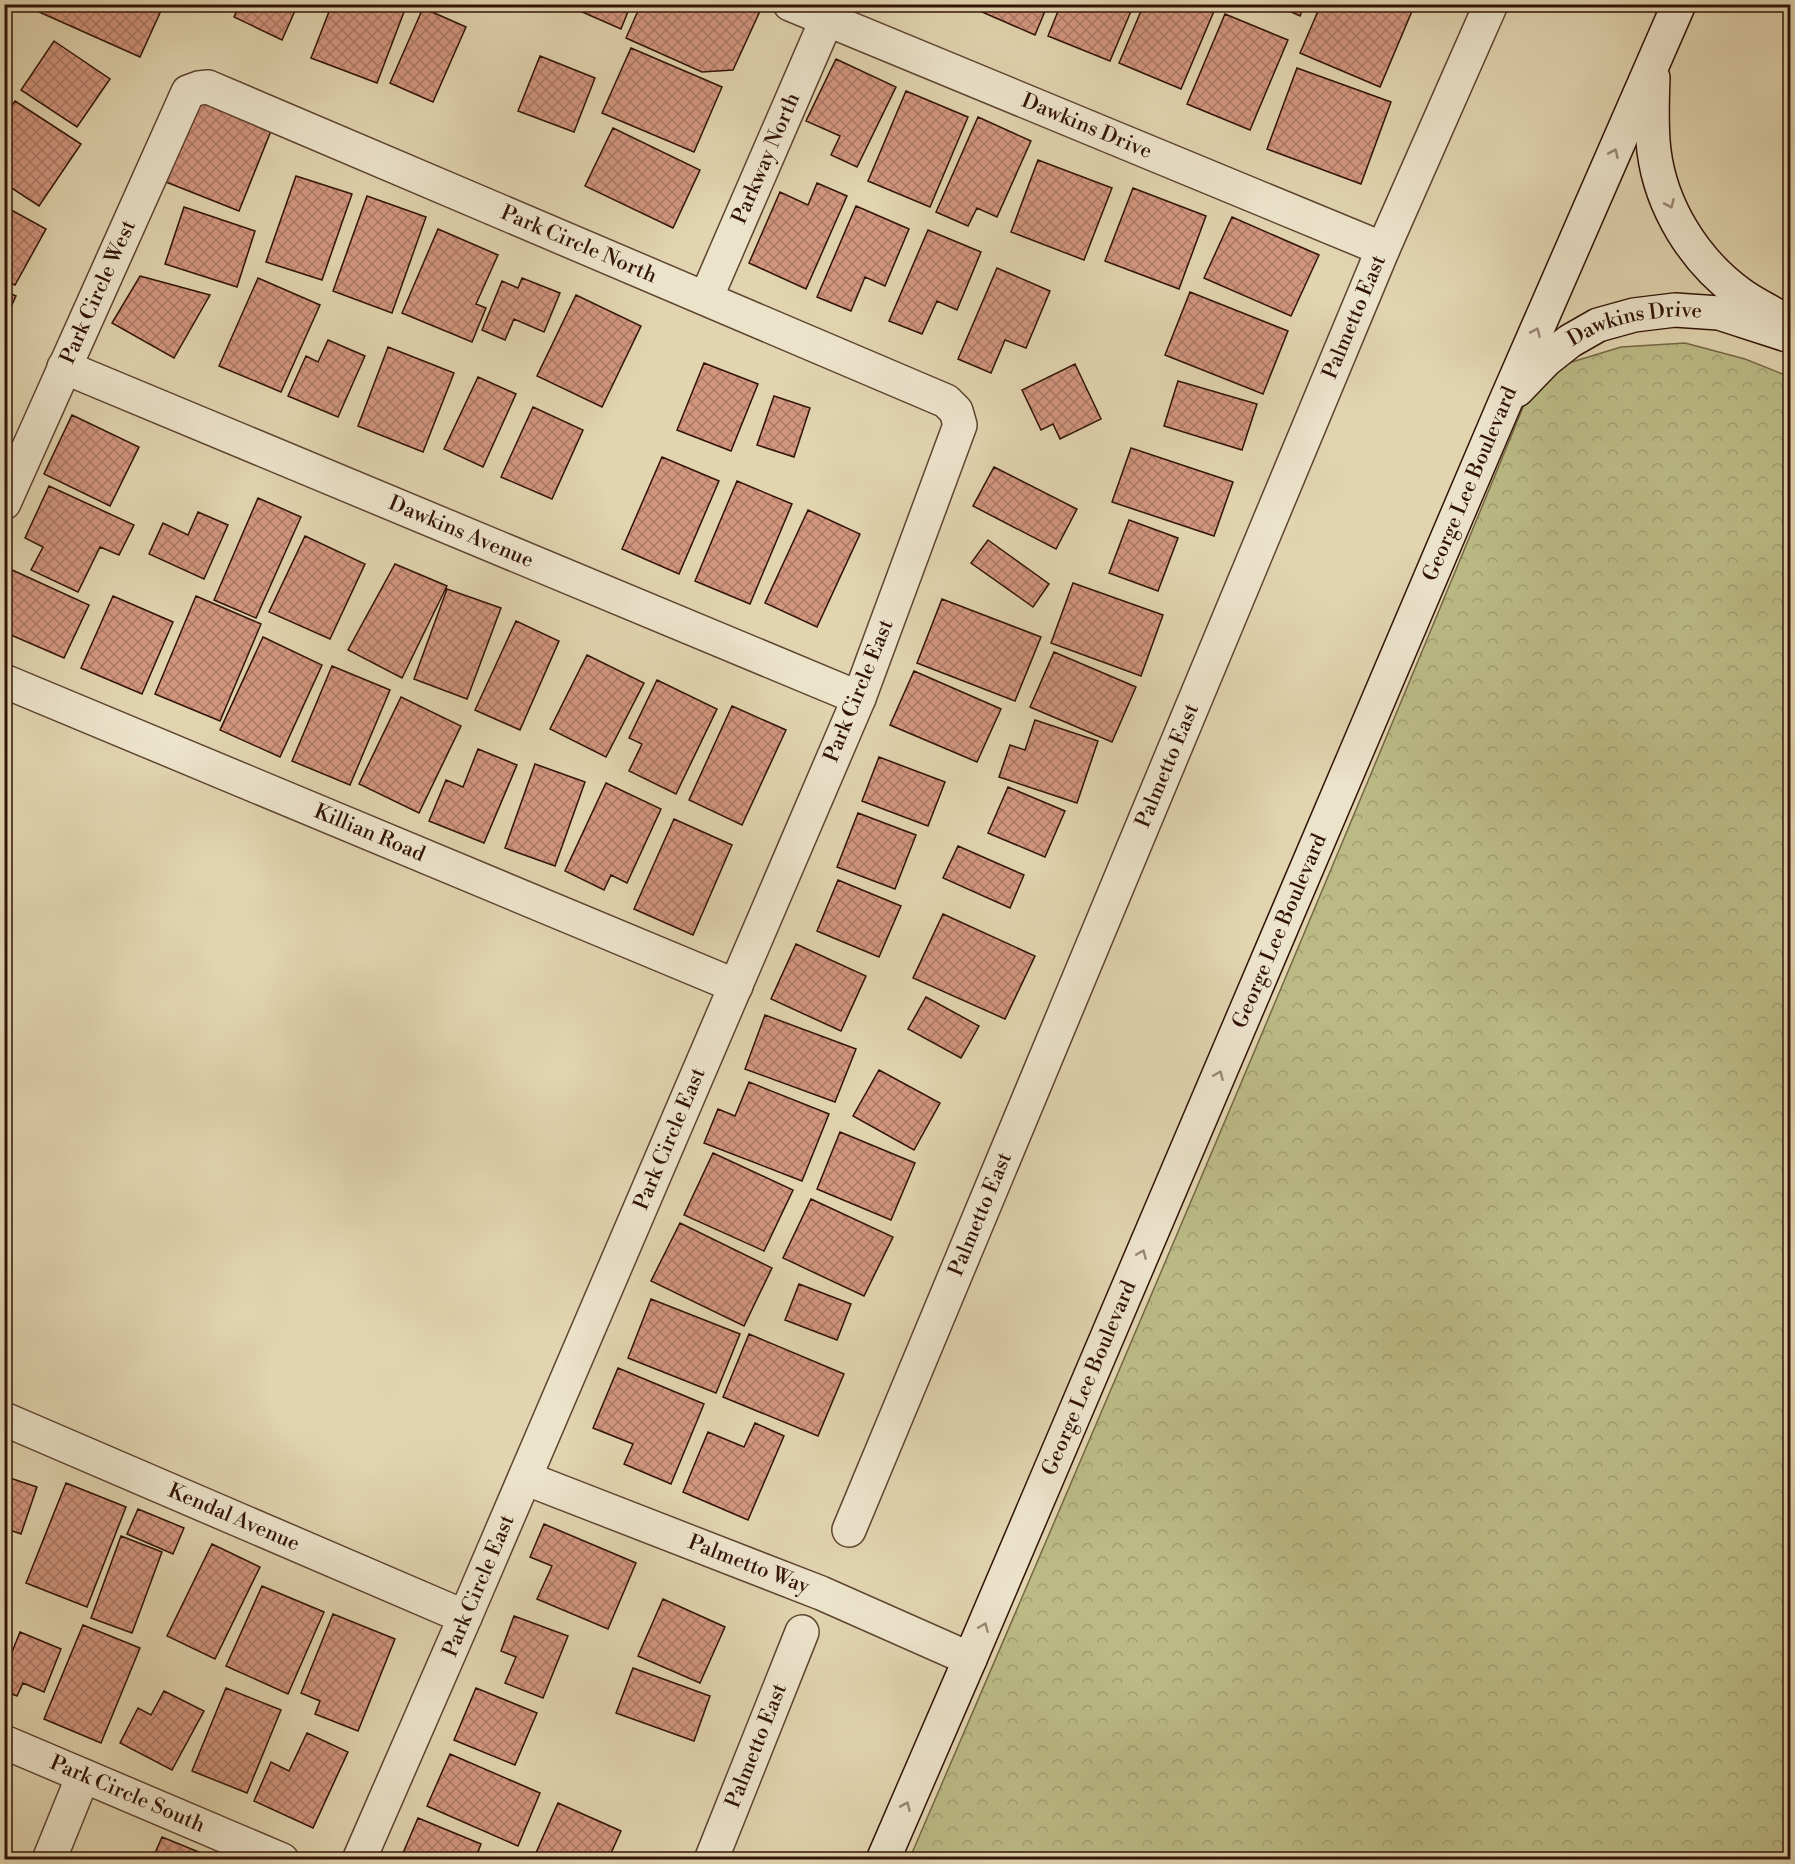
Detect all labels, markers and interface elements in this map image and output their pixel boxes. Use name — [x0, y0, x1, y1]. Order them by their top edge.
street label: Dawkins Drive — [1018, 88, 1156, 165]
street label: Parkway North — [727, 89, 806, 228]
one-way arrow — [1607, 149, 1619, 160]
one-way arrow — [1662, 198, 1674, 209]
street label: Park Circle North — [497, 200, 661, 290]
street label: Park Circle West — [55, 216, 142, 368]
street label: Palmetto East — [1317, 251, 1392, 383]
street label: Dawkins Drive — [1563, 297, 1703, 353]
one-way arrow — [1528, 327, 1540, 338]
street label: George Lee Boulevard — [1417, 383, 1523, 585]
street label: Dawkins Avenue — [385, 491, 537, 574]
street label: Park Circle East — [819, 615, 900, 766]
street label: Palmetto East — [1130, 699, 1205, 832]
street label: Killian Road — [310, 799, 429, 868]
street label: George Lee Boulevard — [1227, 830, 1333, 1033]
street label: Park Circle East — [628, 1064, 712, 1214]
one-way arrow — [1212, 1070, 1224, 1081]
street label: Palmetto East — [943, 1148, 1018, 1280]
one-way arrow — [1135, 1250, 1147, 1261]
street label: George Lee Boulevard — [1037, 1277, 1142, 1480]
street label: Kendal Avenue — [164, 1478, 304, 1557]
street label: Park Circle East — [437, 1511, 521, 1661]
street label: Palmetto Way — [684, 1530, 814, 1601]
one-way arrow — [977, 1622, 989, 1633]
street label: Palmetto East — [720, 1679, 793, 1812]
street label: Park Circle South — [46, 1750, 209, 1839]
one-way arrow — [899, 1801, 911, 1812]

